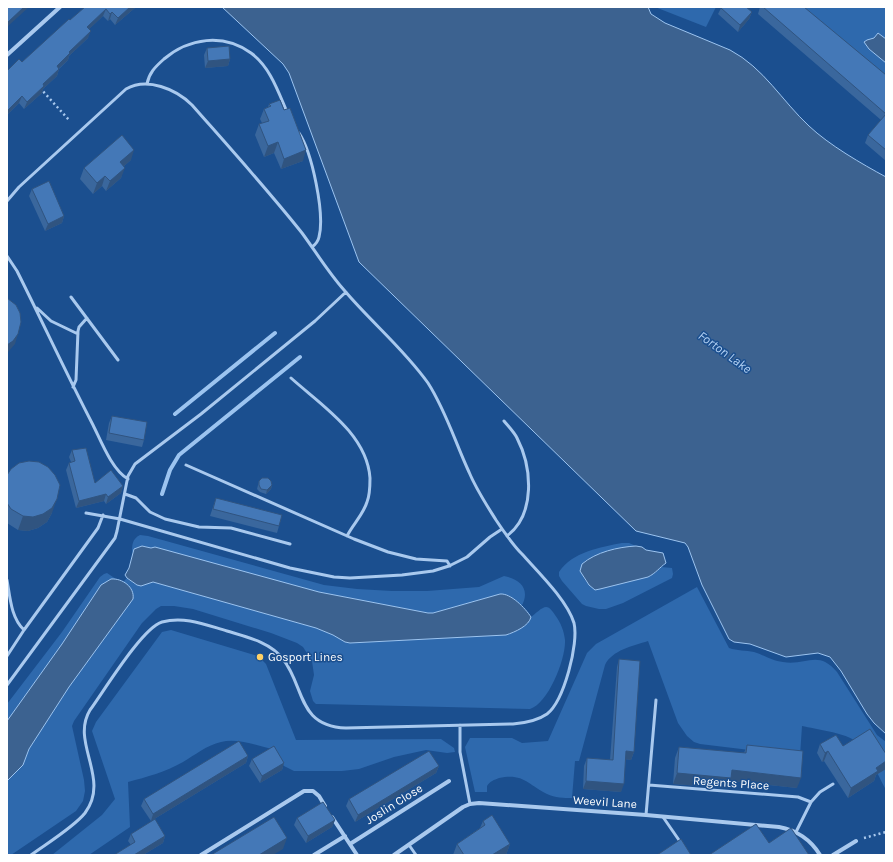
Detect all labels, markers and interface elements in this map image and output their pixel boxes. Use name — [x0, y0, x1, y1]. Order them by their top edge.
water label: Forton Lake — [696, 328, 754, 376]
place label: Gosport Lines — [268, 650, 343, 664]
marker: Gosport Lines — [255, 652, 265, 662]
street label: Regents Place — [692, 773, 770, 793]
street label: Joslin Close — [363, 781, 425, 827]
street label: Weevil Lane — [573, 793, 637, 811]

